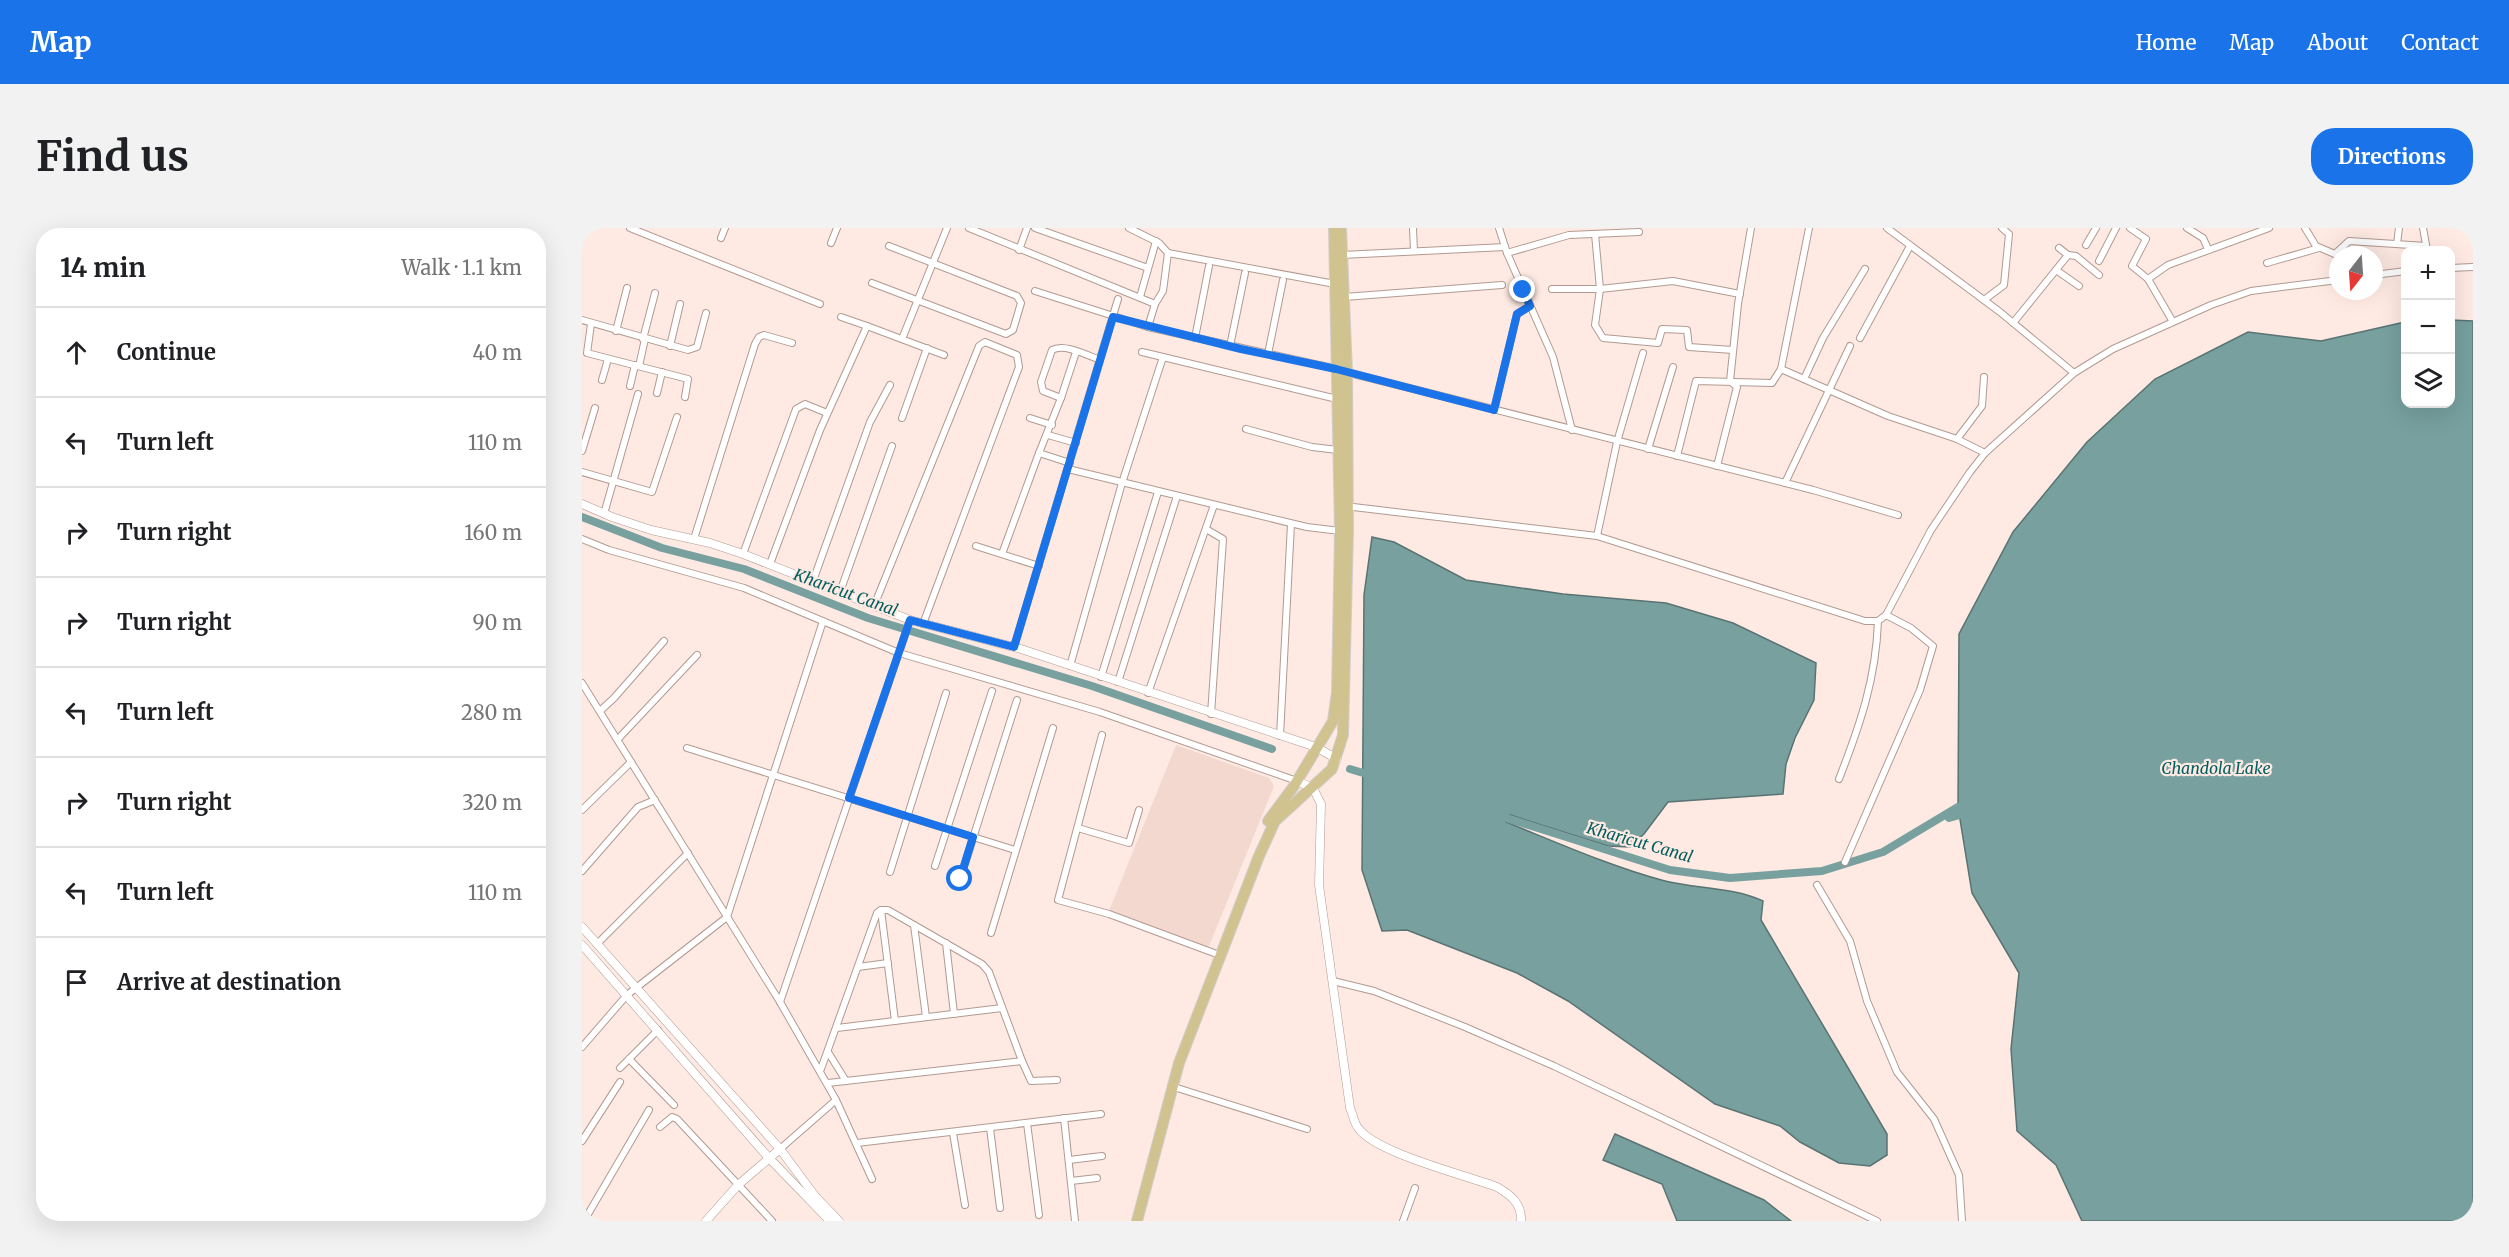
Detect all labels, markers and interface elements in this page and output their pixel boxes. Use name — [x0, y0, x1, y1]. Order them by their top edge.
text: Map — [30, 24, 92, 60]
text: Home — [2136, 29, 2196, 56]
text: Map — [2229, 29, 2274, 56]
text: About — [2307, 29, 2368, 56]
text: Contact — [2401, 29, 2479, 56]
button: Directions — [2311, 128, 2473, 185]
text: Find us — [36, 130, 189, 182]
north arrow — [2329, 246, 2383, 300]
map controls — [2401, 246, 2455, 408]
button: + — [2401, 246, 2455, 300]
text: 14 min — [60, 251, 146, 284]
text: Walk · 1.1 km — [401, 255, 522, 280]
route end — [1509, 276, 1535, 302]
button: − — [2401, 300, 2455, 354]
icon: ahead — [60, 336, 93, 369]
text: Continue — [117, 338, 216, 366]
text: 40 m — [472, 340, 522, 365]
button: layers — [2401, 354, 2455, 408]
icon: left — [60, 426, 93, 459]
text: Turn left — [117, 428, 214, 456]
text: 110 m — [468, 430, 522, 455]
icon: right — [60, 516, 93, 549]
text: Turn right — [117, 518, 231, 546]
text: 160 m — [464, 520, 522, 545]
water label: Kharicut Canal — [790, 564, 901, 620]
icon: right — [60, 606, 93, 639]
text: Turn right — [117, 608, 231, 636]
text: 90 m — [472, 610, 522, 635]
icon: left — [60, 696, 93, 729]
text: Turn left — [117, 698, 214, 726]
text: 280 m — [461, 700, 522, 725]
water label: Chandola Lake — [2161, 758, 2271, 778]
icon: right — [60, 786, 93, 819]
text: Turn right — [117, 788, 231, 816]
text: 320 m — [462, 790, 522, 815]
water label: Kharicut Canal — [1584, 817, 1696, 867]
route start — [946, 865, 972, 891]
icon: left — [60, 876, 93, 909]
text: Turn left — [117, 878, 214, 906]
text: 110 m — [468, 880, 522, 905]
icon: arrive — [60, 966, 93, 999]
text: Arrive at destination — [117, 968, 341, 996]

